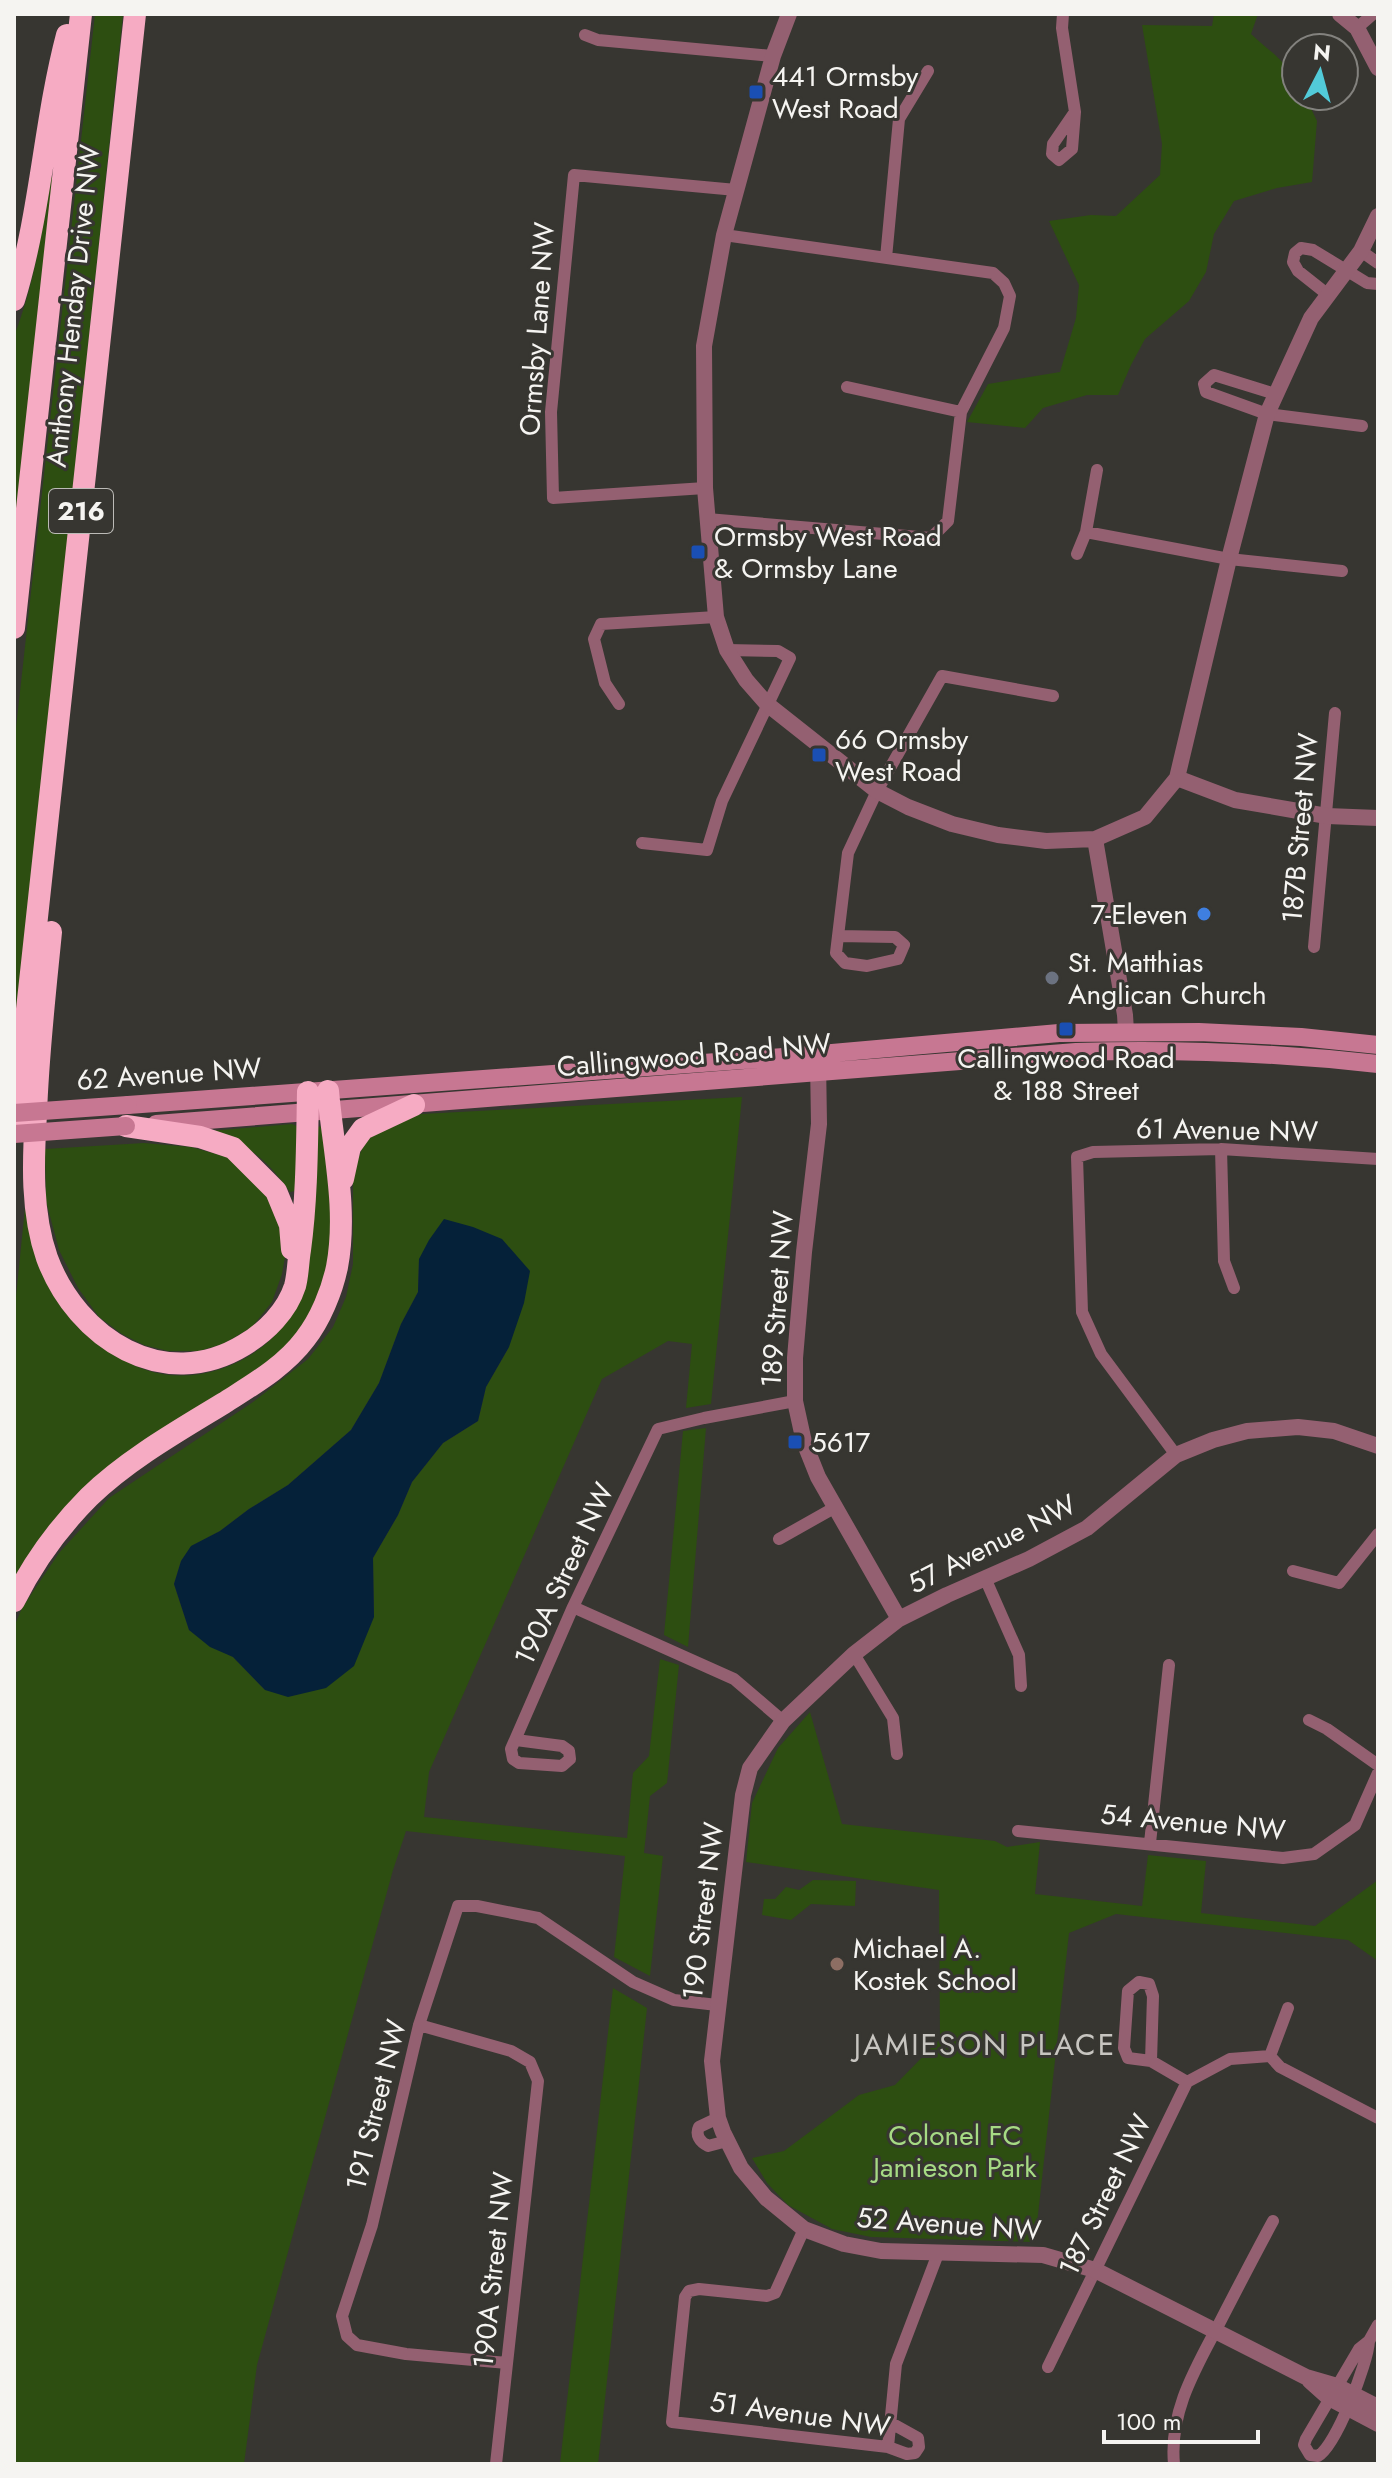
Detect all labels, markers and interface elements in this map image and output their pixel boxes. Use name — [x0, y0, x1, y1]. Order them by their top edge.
north arrow — [1280, 32, 1360, 112]
text: N — [1312, 35, 1332, 69]
place label: 441 Ormsby West Road — [772, 56, 919, 129]
marker: 441 Ormsby West Road — [747, 83, 765, 101]
street label: Anthony Henday Drive NW — [36, 142, 110, 469]
street label: Ormsby Lane NW — [509, 220, 565, 437]
road number: 216 — [49, 489, 113, 533]
place label: Ormsby West Road & Ormsby Lane — [714, 516, 942, 589]
marker: Ormsby West Road & Ormsby Lane — [689, 543, 707, 561]
place label: 66 Ormsby West Road — [835, 719, 969, 792]
street label: 187B Street NW — [1271, 731, 1329, 925]
marker: 66 Ormsby West Road — [810, 746, 828, 764]
place label: 7-Eleven — [1091, 894, 1188, 935]
marker: 7-Eleven — [1195, 905, 1213, 923]
place label: St. Matthias Anglican Church — [1068, 942, 1267, 1015]
marker: St. Matthias Anglican Church — [1043, 969, 1061, 987]
marker: Callingwood Road & 188 Street — [1057, 1020, 1075, 1038]
street label: Callingwood Road NW — [555, 1023, 833, 1087]
place label: Callingwood Road & 188 Street — [957, 1038, 1175, 1111]
street label: 62 Avenue NW — [75, 1047, 263, 1101]
street label: 61 Avenue NW — [1136, 1108, 1319, 1152]
street label: 189 Street NW — [750, 1209, 804, 1389]
place label: 5617 — [811, 1422, 871, 1463]
marker: 5617 — [786, 1433, 804, 1451]
street label: 190A Street NW — [504, 1476, 624, 1672]
street label: 57 Avenue NW — [901, 1484, 1083, 1604]
street label: 54 Avenue NW — [1099, 1793, 1287, 1851]
street label: 190 Street NW — [672, 1820, 734, 2002]
place label: Michael A. Kostek School — [853, 1928, 1017, 2001]
marker: Michael A. Kostek School — [828, 1955, 846, 1973]
street label: 191 Street NW — [335, 2015, 417, 2195]
district label: JAMIESON PLACE — [850, 2023, 1116, 2066]
street label: 187 Street NW — [1048, 2107, 1162, 2283]
park label: Colonel FC Jamieson Park — [869, 2115, 1037, 2188]
street label: 190A Street NW — [462, 2170, 524, 2370]
street label: 52 Avenue NW — [855, 2197, 1043, 2251]
street label: 51 Avenue NW — [707, 2381, 893, 2447]
scale bar — [1104, 2394, 1258, 2444]
text: 100 m — [1116, 2404, 1182, 2439]

